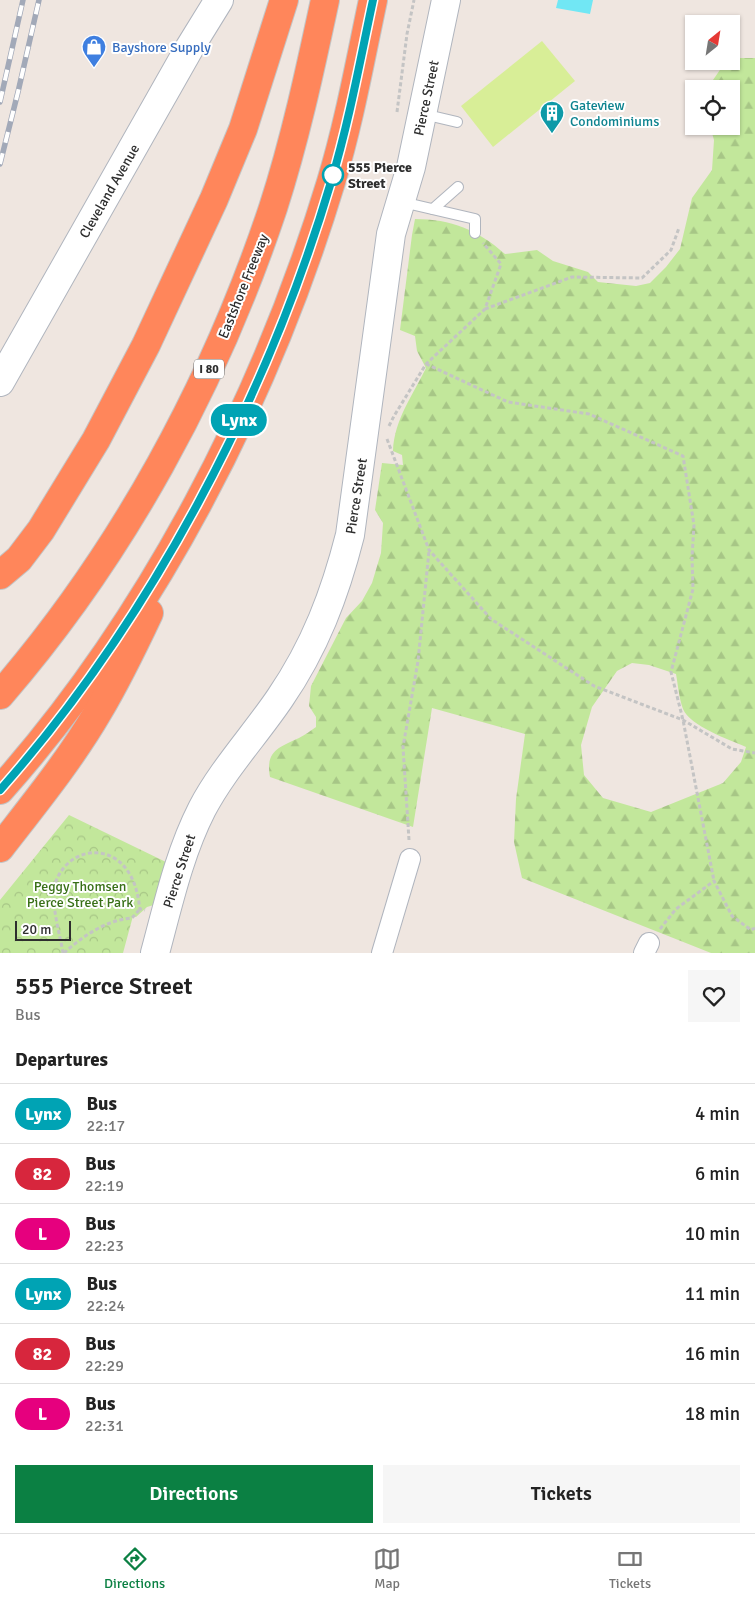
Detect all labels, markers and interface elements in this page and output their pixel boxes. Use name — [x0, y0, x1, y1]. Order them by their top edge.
north arrow — [685, 15, 740, 70]
map controls — [685, 15, 740, 135]
shop icon: Bayshore Supply — [81, 34, 107, 68]
place label: Bayshore Supply — [112, 39, 211, 56]
street label: Pierce Street — [410, 59, 443, 137]
button: locate — [685, 80, 740, 135]
place label: Gateview Condominiums — [570, 97, 659, 130]
building icon: Gateview Condominiums — [539, 100, 565, 134]
street label: Cleveland Avenue — [76, 141, 143, 241]
place label: 555 Pierce Street — [348, 159, 412, 192]
marker: 555 Pierce Street — [322, 164, 344, 186]
street label: Eastshore Freeway — [215, 231, 272, 341]
road number: I 80 — [194, 359, 224, 378]
line badge: Lynx — [204, 404, 274, 436]
text: Lynx — [221, 409, 257, 431]
street label: Pierce Street — [342, 457, 371, 535]
street label: Pierce Street — [160, 832, 199, 910]
park label: Peggy Thomsen Pierce Street Park — [27, 878, 133, 911]
scale bar — [15, 918, 71, 941]
text: 20 m — [22, 921, 51, 938]
button: heart — [688, 970, 740, 1022]
text: 555 Pierce Street — [15, 971, 193, 1001]
text: Bus — [15, 1005, 40, 1025]
text: Departures — [15, 1048, 108, 1072]
text: Bus — [86, 1092, 117, 1116]
text: 4 min — [695, 1102, 740, 1126]
text: Lynx — [25, 1103, 61, 1125]
text: 22:17 — [86, 1116, 125, 1136]
text: Bus — [85, 1152, 116, 1176]
text: 6 min — [695, 1162, 740, 1186]
text: 82 — [33, 1163, 52, 1185]
text: 22:19 — [85, 1176, 124, 1196]
text: Bus — [85, 1212, 116, 1236]
text: 10 min — [685, 1222, 740, 1246]
text: L — [38, 1223, 47, 1245]
text: 22:23 — [85, 1236, 124, 1256]
text: Bus — [86, 1272, 117, 1296]
text: 11 min — [685, 1282, 740, 1306]
text: Lynx — [25, 1283, 61, 1305]
text: 22:24 — [86, 1296, 125, 1316]
text: Bus — [85, 1332, 116, 1356]
text: 16 min — [685, 1342, 740, 1366]
text: 82 — [33, 1343, 52, 1365]
text: 22:29 — [85, 1356, 124, 1376]
text: Bus — [85, 1392, 116, 1416]
text: 18 min — [685, 1402, 740, 1426]
text: L — [38, 1403, 47, 1425]
text: 22:31 — [85, 1416, 124, 1436]
button: Directions — [15, 1465, 373, 1523]
button: Tickets — [383, 1465, 740, 1523]
tab: Directions — [104, 1545, 165, 1592]
tab: Map — [373, 1545, 401, 1592]
tab: Tickets — [609, 1545, 651, 1592]

